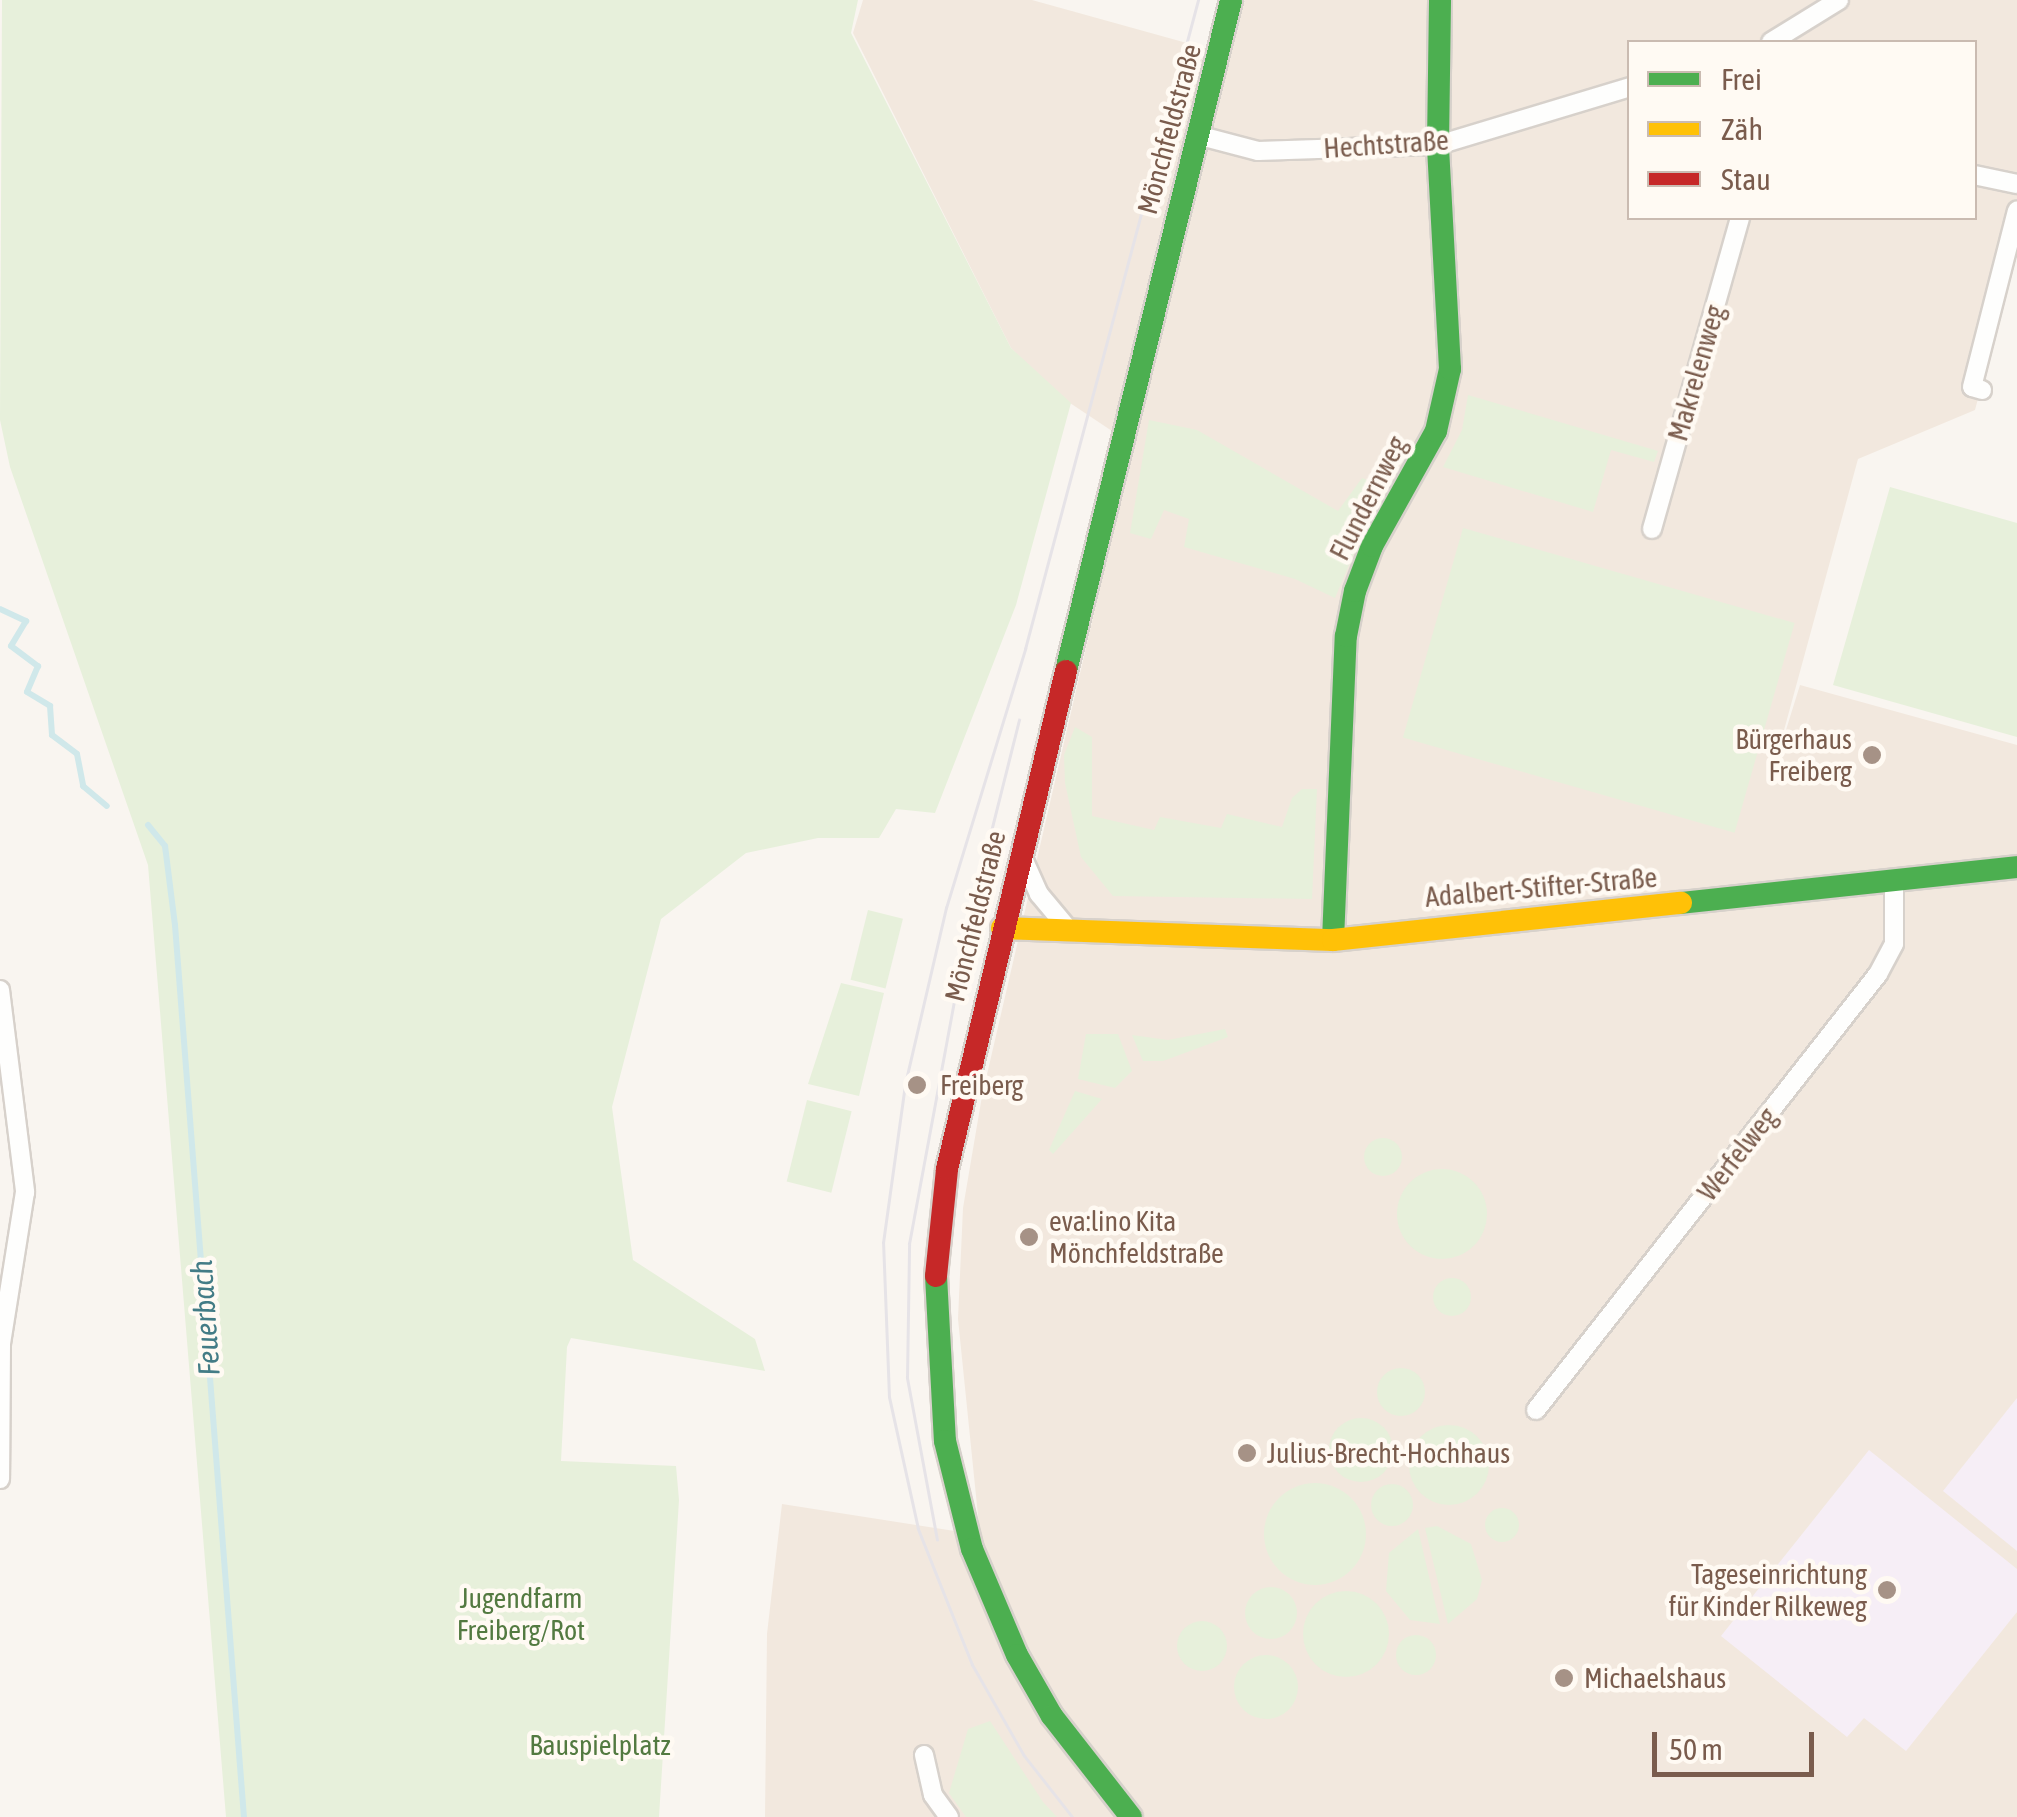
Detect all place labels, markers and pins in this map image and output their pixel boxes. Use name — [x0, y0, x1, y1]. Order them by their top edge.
place label: Bürgerhaus Freiberg — [1735, 722, 1852, 788]
marker: Bürgerhaus Freiberg — [1861, 744, 1883, 766]
place label: Freiberg — [940, 1068, 1024, 1102]
marker: Freiberg — [904, 1072, 930, 1098]
place label: eva:lino Kita Mönchfeldstraße — [1049, 1204, 1224, 1270]
marker: eva:lino Kita Mönchfeldstraße — [1018, 1226, 1040, 1248]
place label: Julius-Brecht-Hochhaus — [1267, 1436, 1510, 1470]
marker: Julius-Brecht-Hochhaus — [1236, 1442, 1258, 1464]
place label: Tageseinrichtung für Kinder Rilkeweg — [1669, 1557, 1867, 1623]
marker: Tageseinrichtung für Kinder Rilkeweg — [1876, 1579, 1898, 1601]
place label: Michaelshaus — [1584, 1661, 1726, 1695]
marker: Michaelshaus — [1553, 1667, 1575, 1689]

